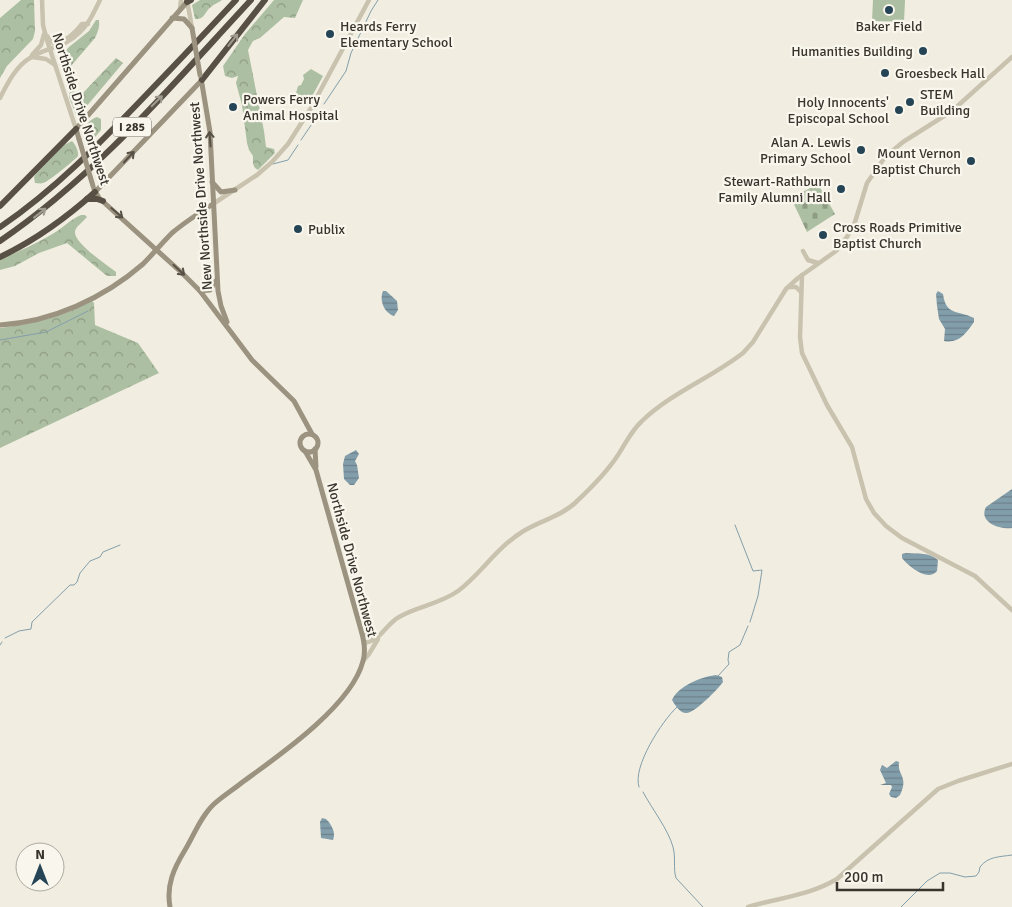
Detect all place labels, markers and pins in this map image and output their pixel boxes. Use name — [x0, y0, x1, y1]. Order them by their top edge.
marker: Baker Field — [883, 4, 895, 16]
place label: Heards Ferry Elementary School — [340, 18, 453, 51]
place label: Baker Field — [855, 18, 923, 35]
marker: Heards Ferry Elementary School — [324, 28, 336, 40]
place label: Humanities Building — [791, 43, 913, 60]
marker: Humanities Building — [917, 45, 929, 57]
place label: Groesbeck Hall — [895, 65, 985, 82]
marker: Groesbeck Hall — [879, 67, 891, 79]
place label: STEM Building — [920, 86, 970, 119]
place label: Powers Ferry Animal Hospital — [243, 91, 339, 124]
place label: Holy Innocents' Episcopal School — [788, 94, 889, 127]
marker: STEM Building — [904, 96, 916, 108]
marker: Powers Ferry Animal Hospital — [227, 101, 239, 113]
marker: Holy Innocents' Episcopal School — [893, 104, 905, 116]
place label: Alan A. Lewis Primary School — [760, 134, 851, 167]
marker: Alan A. Lewis Primary School — [855, 144, 867, 156]
place label: Mount Vernon Baptist Church — [872, 145, 961, 178]
marker: Mount Vernon Baptist Church — [965, 155, 977, 167]
place label: Stewart-Rathburn Family Alumni Hall — [718, 173, 831, 206]
marker: Stewart-Rathburn Family Alumni Hall — [835, 183, 847, 195]
place label: Cross Roads Primitive Baptist Church — [833, 219, 962, 252]
place label: Publix — [308, 221, 346, 238]
marker: Publix — [292, 223, 304, 235]
marker: Cross Roads Primitive Baptist Church — [817, 229, 829, 241]

